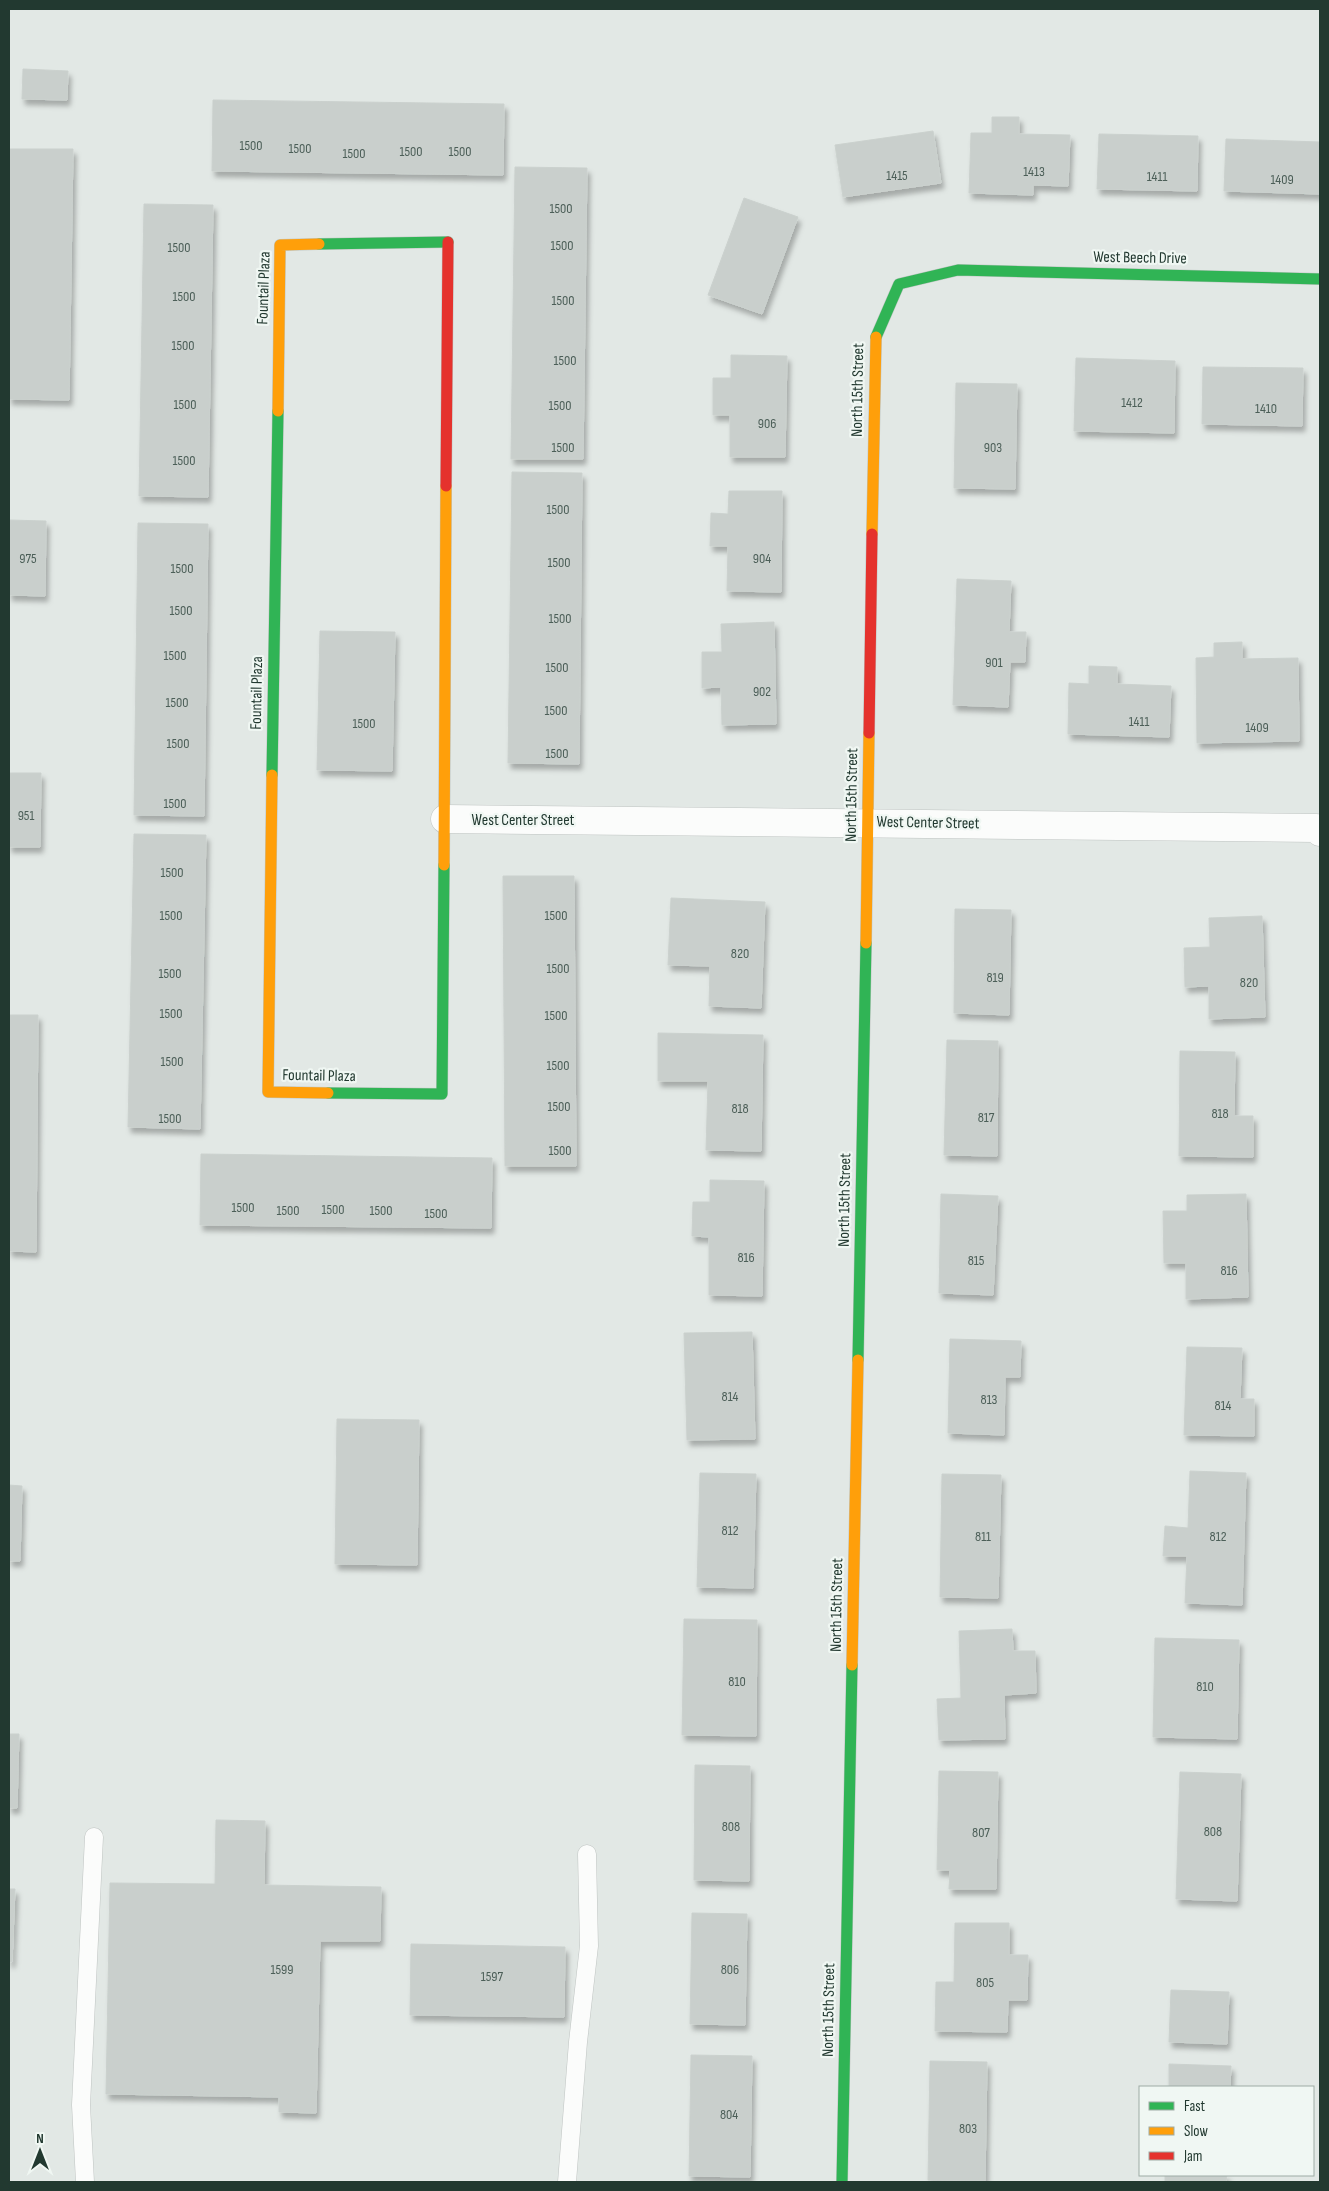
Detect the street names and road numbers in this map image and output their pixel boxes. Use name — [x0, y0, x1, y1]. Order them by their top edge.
street label: West Beech Drive — [1093, 248, 1187, 268]
street label: Fountail Plaza — [253, 251, 275, 325]
street label: North 15th Street — [848, 343, 868, 437]
street label: Fountail Plaza — [247, 656, 267, 730]
street label: North 15th Street — [842, 748, 862, 842]
street label: West Center Street — [472, 811, 575, 830]
street label: West Center Street — [876, 813, 980, 833]
street label: Fountail Plaza — [282, 1066, 356, 1086]
street label: North 15th Street — [835, 1153, 855, 1247]
street label: North 15th Street — [827, 1558, 847, 1652]
street label: North 15th Street — [819, 1963, 839, 2057]

